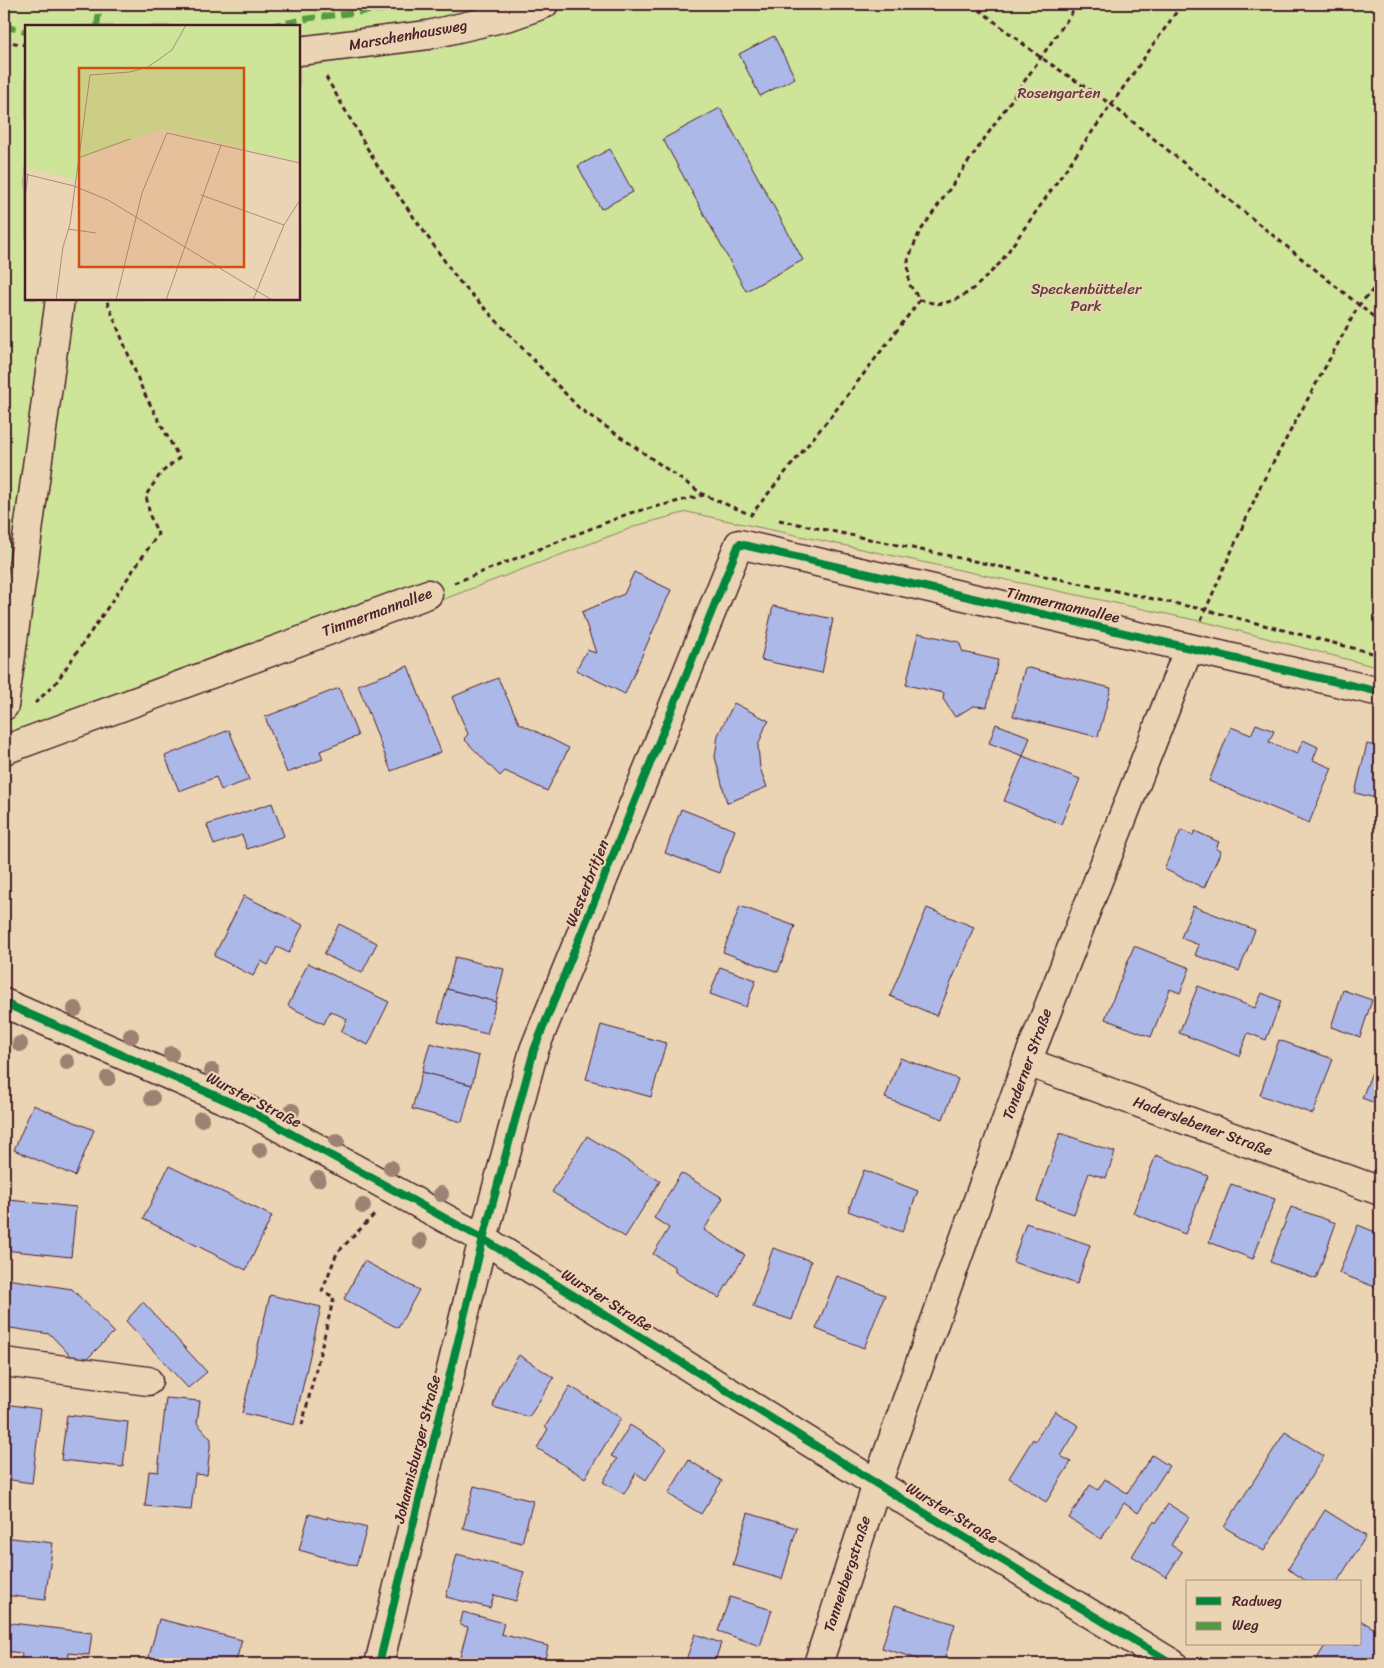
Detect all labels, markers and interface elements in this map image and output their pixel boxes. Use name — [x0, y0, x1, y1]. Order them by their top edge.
street label: Marschenhausweg — [347, 12, 469, 58]
inset map — [25, 25, 300, 300]
park label: Rosengarten — [1017, 80, 1101, 106]
park label: Speckenbütteler Park — [1031, 276, 1142, 319]
street label: Timmermannallee — [1004, 579, 1122, 631]
street label: Timmermannallee — [318, 580, 436, 644]
street label: Westerbritjen — [558, 836, 616, 930]
street label: Tonderner Straße — [995, 1004, 1059, 1123]
street label: Wurster Straße — [202, 1065, 307, 1135]
street label: Haderslebener Straße — [1130, 1089, 1277, 1163]
street label: Wurster Straße — [556, 1261, 658, 1339]
street label: Johannisburger Straße — [386, 1372, 448, 1527]
street label: Wurster Straße — [901, 1475, 1004, 1551]
street label: Tannenbergstraße — [816, 1512, 878, 1636]
legend — [1186, 1580, 1362, 1646]
text: Radweg — [1232, 1588, 1282, 1614]
text: Weg — [1232, 1612, 1259, 1638]

